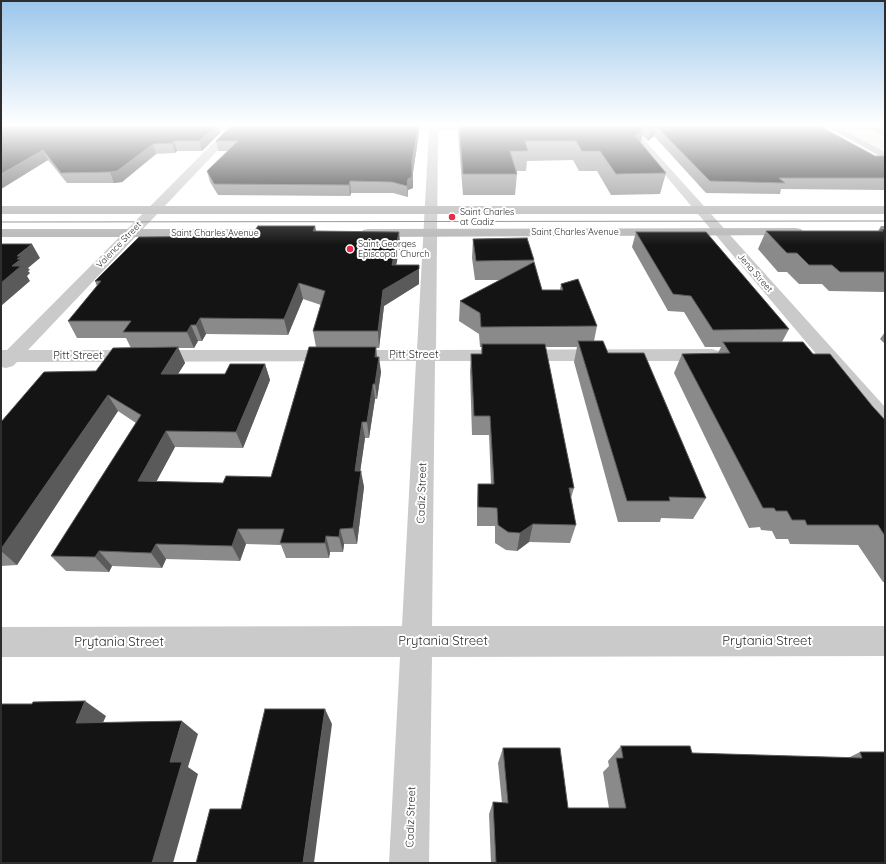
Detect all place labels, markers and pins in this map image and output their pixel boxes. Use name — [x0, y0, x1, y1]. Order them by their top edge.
place label: Saint Charles at Cadiz — [460, 207, 514, 228]
marker: Saint Charles at Cadiz — [447, 212, 457, 222]
place label: Saint Georges Episcopal Church — [358, 239, 429, 260]
marker: Saint Georges Episcopal Church — [345, 244, 355, 254]

